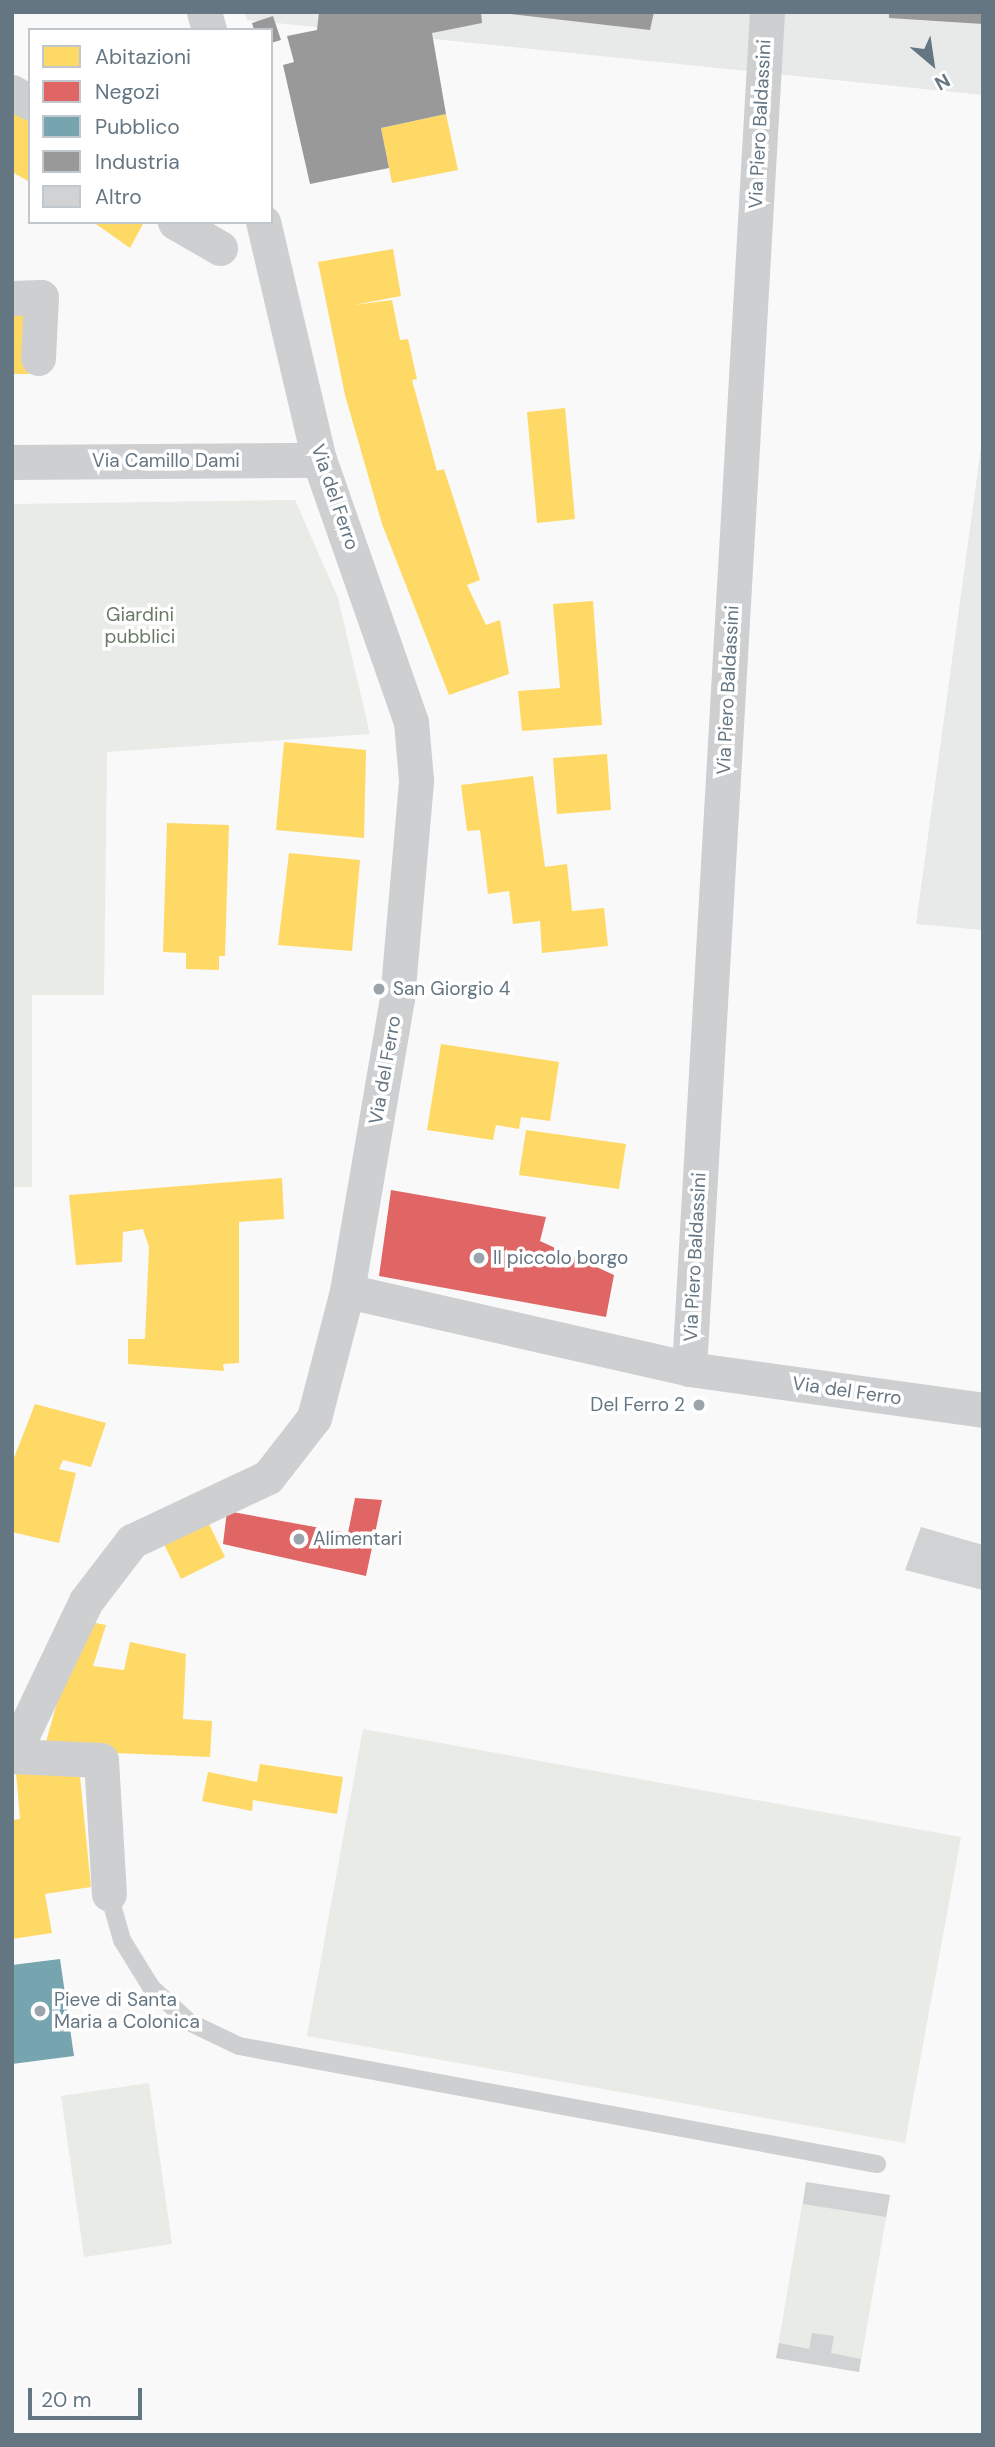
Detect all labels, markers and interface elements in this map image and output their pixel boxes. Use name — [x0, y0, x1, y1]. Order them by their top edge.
legend — [28, 28, 273, 224]
north arrow — [897, 28, 967, 98]
street label: Via Piero Baldassini — [744, 39, 776, 209]
text: Abitazioni — [95, 43, 191, 71]
text: N — [930, 68, 955, 96]
text: Negozi — [95, 78, 160, 106]
text: Pubblico — [95, 113, 180, 141]
text: Industria — [95, 148, 180, 176]
text: Altro — [95, 183, 142, 211]
street label: Via del Ferro — [306, 441, 364, 553]
street label: Via Camillo Dami — [92, 450, 240, 472]
park label: Giardini pubblici — [105, 604, 175, 648]
street label: Via Piero Baldassini — [712, 605, 744, 775]
place label: San Giorgio 4 — [393, 978, 510, 1000]
marker: San Giorgio 4 — [371, 981, 387, 997]
street label: Via del Ferro — [364, 1014, 406, 1126]
street label: Via Piero Baldassini — [679, 1172, 711, 1342]
place label: Il piccolo borgo — [493, 1247, 628, 1269]
marker: Il piccolo borgo — [471, 1250, 487, 1266]
street label: Via del Ferro — [791, 1372, 903, 1410]
place label: Del Ferro 2 — [590, 1394, 685, 1416]
marker: Del Ferro 2 — [691, 1397, 707, 1413]
place label: Alimentari — [313, 1528, 402, 1550]
marker: Alimentari — [291, 1531, 307, 1547]
place label: Pieve di Santa Maria a Colonica — [54, 1989, 200, 2033]
marker: Pieve di Santa Maria a Colonica — [32, 2003, 48, 2019]
scale bar — [32, 2374, 145, 2418]
text: 20 m — [41, 2386, 92, 2414]

